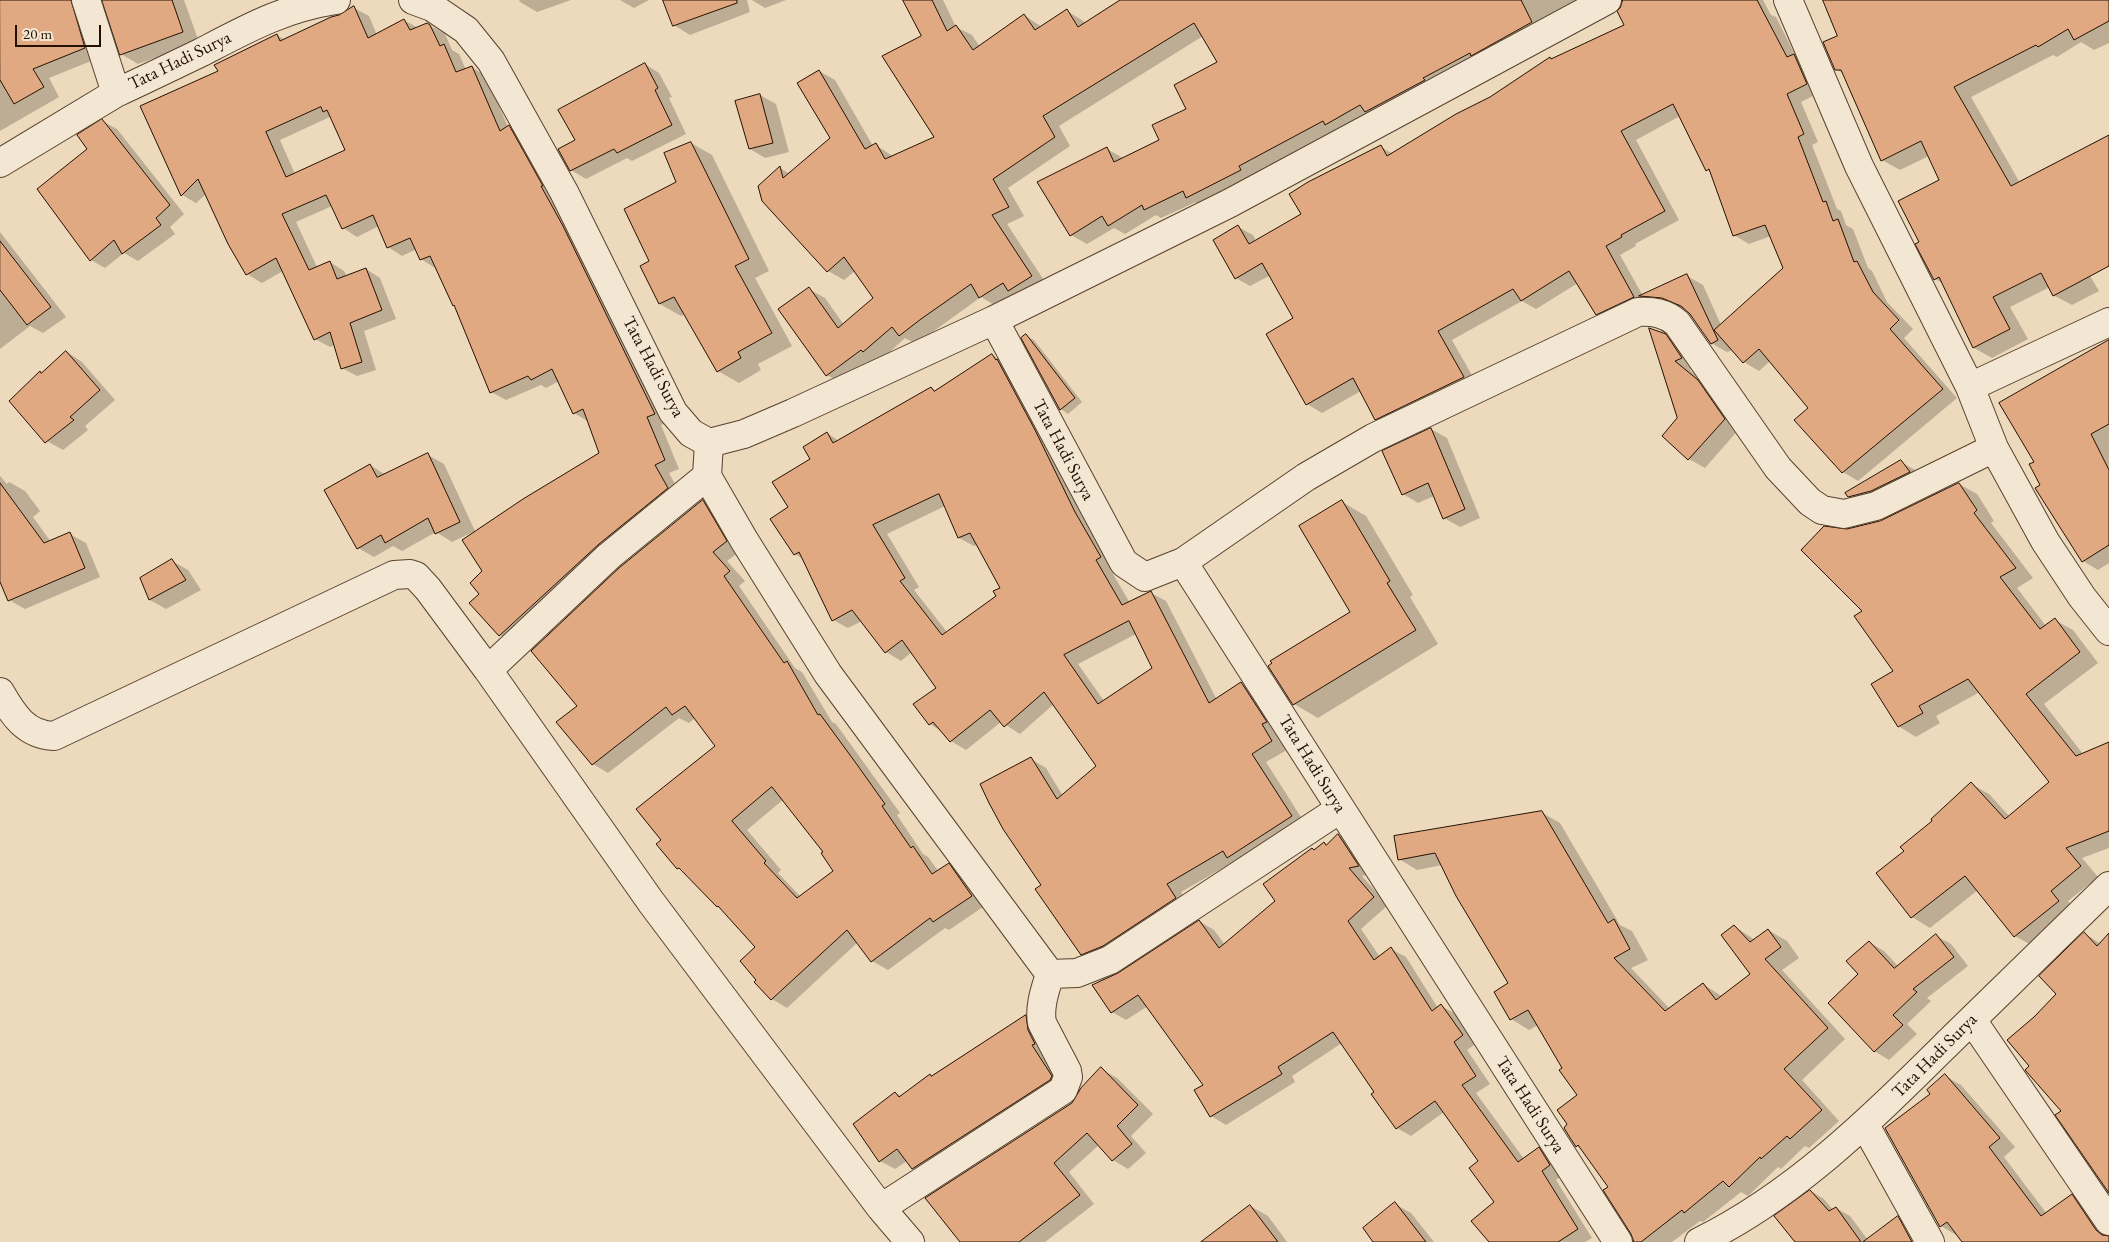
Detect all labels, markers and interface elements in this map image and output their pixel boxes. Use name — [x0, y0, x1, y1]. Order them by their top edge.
scale bar — [18, 15, 104, 47]
text: 20 m — [23, 24, 52, 43]
street label: Tata Hadi Surya — [125, 27, 235, 95]
street label: Tata Hadi Surya — [617, 313, 689, 421]
street label: Tata Hadi Surya — [1027, 396, 1099, 504]
street label: Tata Hadi Surya — [1273, 711, 1351, 817]
street label: Tata Hadi Surya — [1888, 1009, 1982, 1103]
street label: Tata Hadi Surya — [1491, 1052, 1569, 1158]

